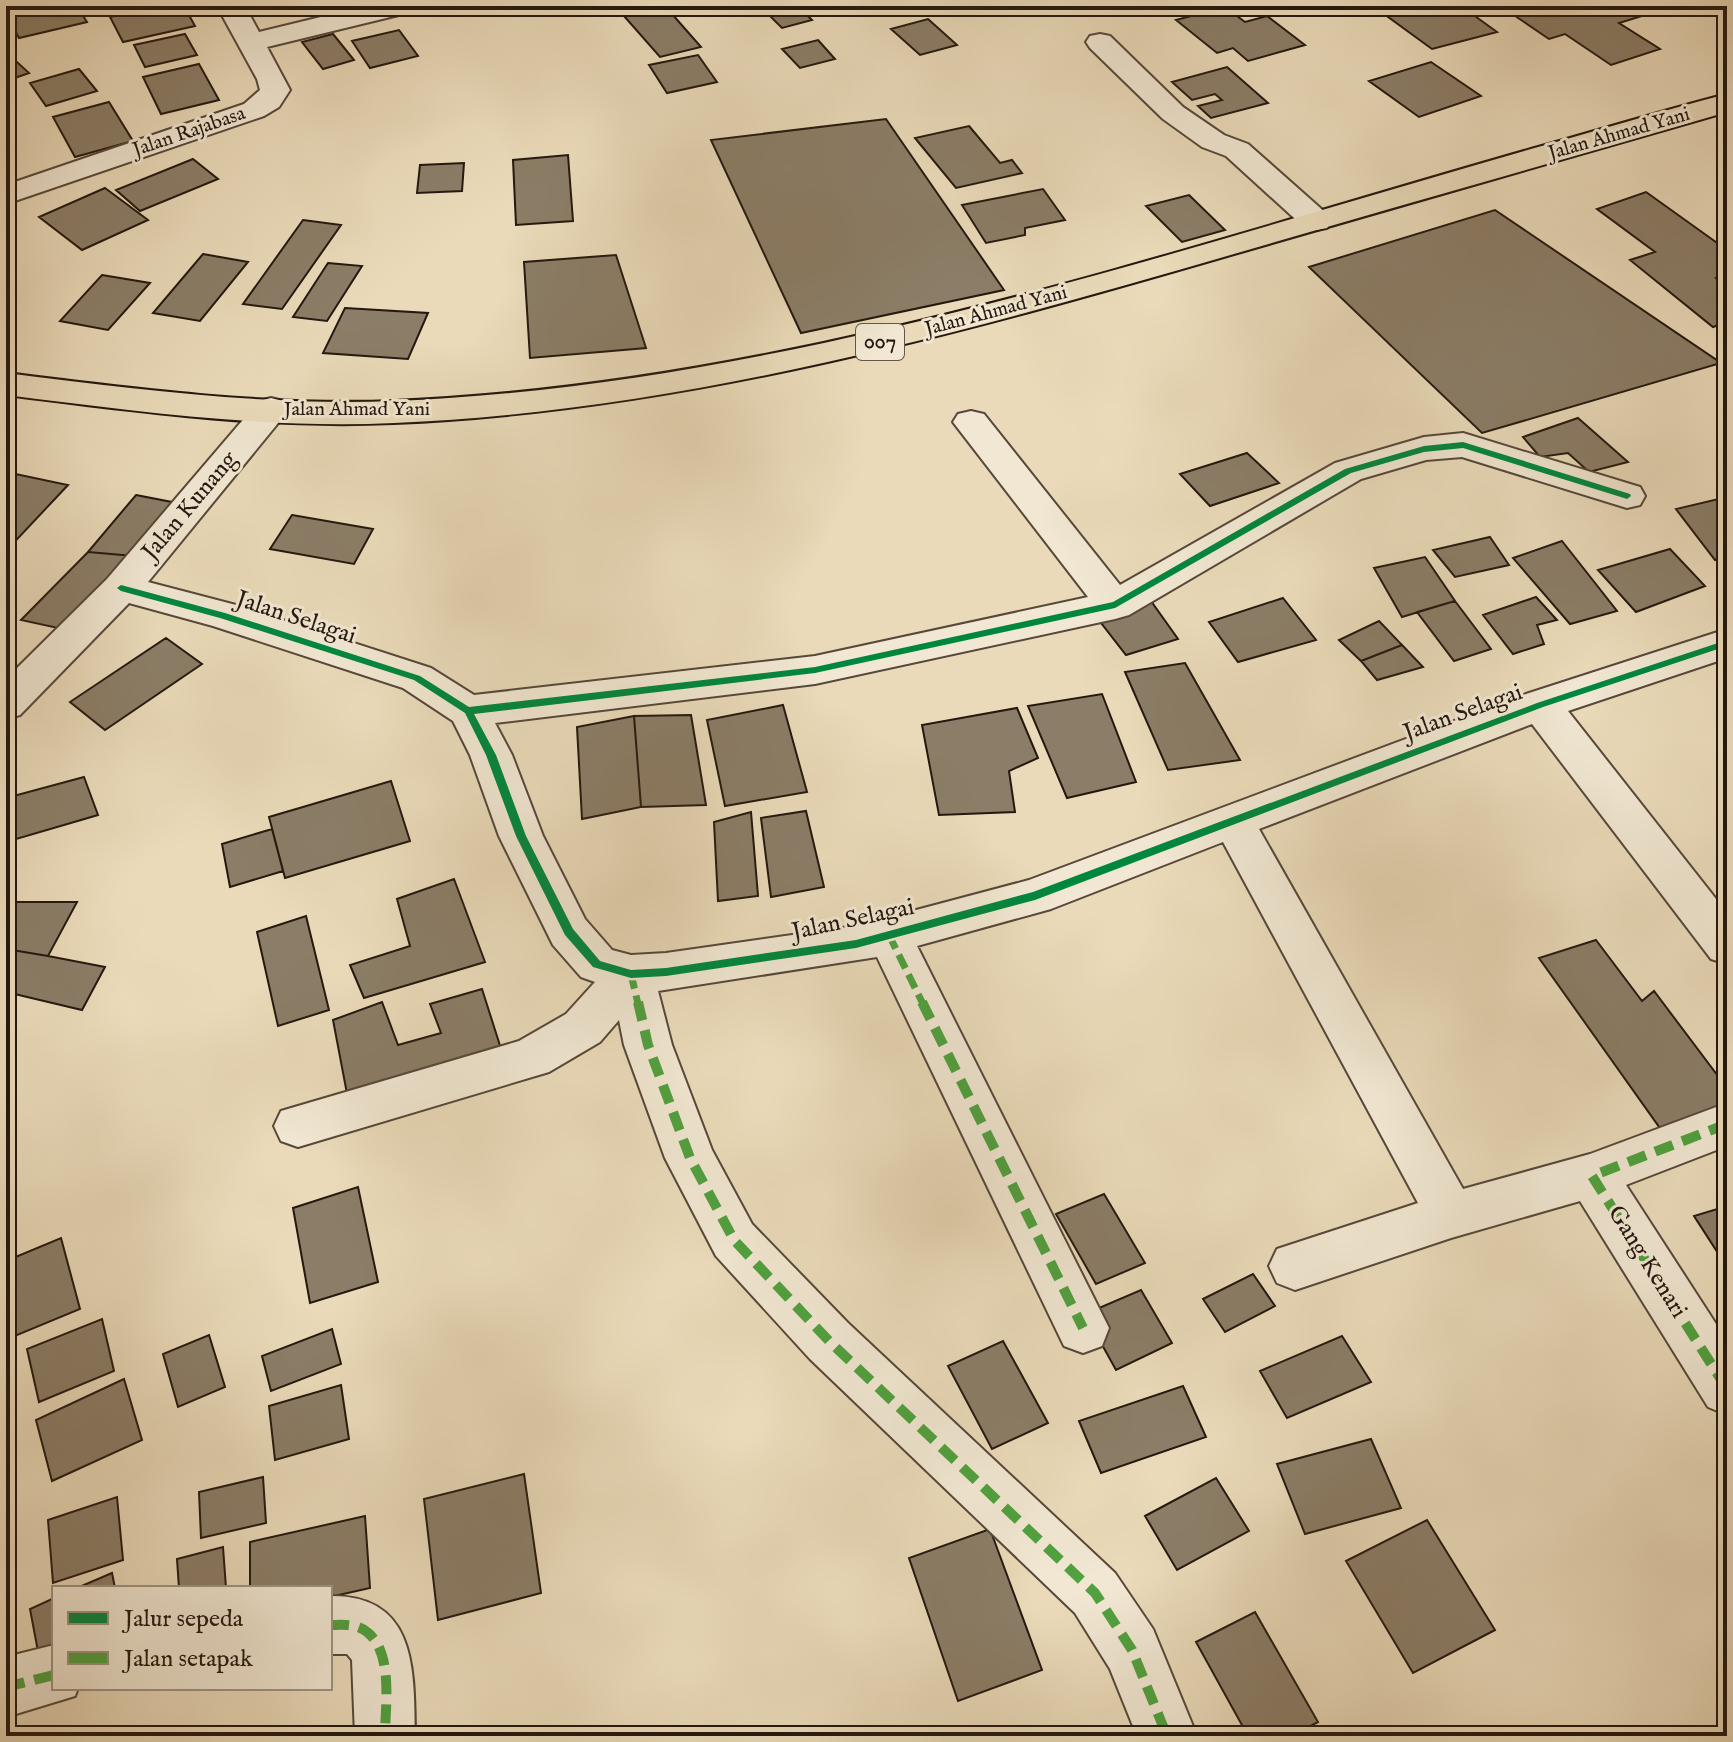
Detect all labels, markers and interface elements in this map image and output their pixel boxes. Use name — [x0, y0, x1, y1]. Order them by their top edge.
street label: Jalan Rajabasa — [127, 101, 249, 164]
street label: Jalan Ahmad Yani — [1543, 102, 1693, 167]
street label: Jalan Ahmad Yani — [920, 280, 1070, 343]
road number: 007 — [856, 324, 904, 360]
street label: Jalan Ahmad Yani — [282, 397, 430, 422]
street label: Jalan Kunang — [133, 444, 245, 569]
street label: Jalan Selagai — [229, 583, 360, 652]
street label: Jalan Selagai — [1396, 677, 1527, 750]
street label: Jalan Selagai — [786, 892, 917, 949]
street label: Gang Kenari — [1600, 1200, 1694, 1324]
legend — [52, 1586, 332, 1690]
text: Jalur sepeda — [121, 1604, 244, 1635]
text: Jalan setapak — [121, 1644, 253, 1675]

